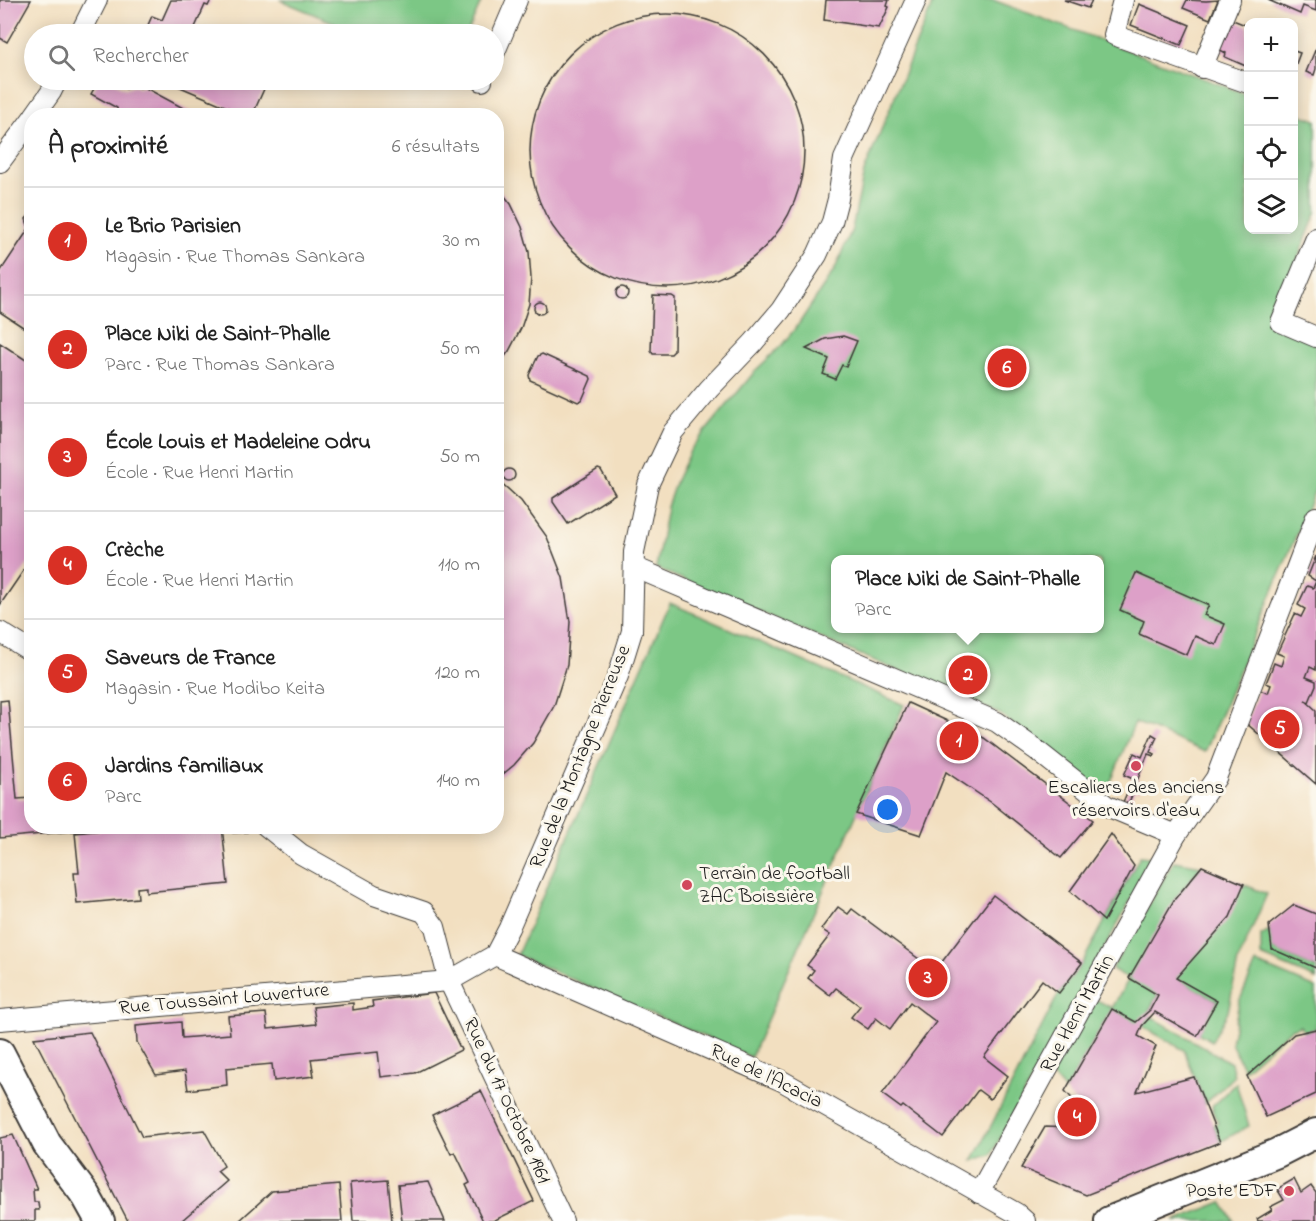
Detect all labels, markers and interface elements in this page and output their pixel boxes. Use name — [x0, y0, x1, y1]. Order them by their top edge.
map controls — [1244, 18, 1298, 234]
button: + — [1244, 18, 1298, 72]
search box — [24, 24, 504, 90]
icon: search — [45, 41, 78, 74]
text: Rechercher — [93, 41, 189, 73]
button: − — [1244, 72, 1298, 126]
button: locate — [1244, 126, 1298, 180]
text: À proximité — [48, 128, 168, 166]
text: 6 résultats — [392, 133, 480, 162]
button: layers — [1244, 180, 1298, 234]
text: Le Brio Parisien — [105, 211, 241, 243]
text: 1 — [64, 227, 71, 256]
text: 30 m — [443, 227, 480, 256]
text: Magasin · Rue Thomas Sankara — [105, 243, 365, 272]
text: Place Niki de Saint-Phalle — [105, 319, 330, 351]
text: 2 — [63, 335, 72, 364]
text: 50 m — [439, 335, 480, 364]
pin: 6 — [988, 346, 1026, 391]
text: Parc · Rue Thomas Sankara — [105, 351, 335, 380]
text: École Louis et Madeleine Odru — [105, 427, 371, 459]
text: 3 — [63, 443, 72, 472]
text: 50 m — [439, 443, 480, 472]
text: École · Rue Henri Martin — [105, 459, 293, 488]
text: Crèche — [105, 535, 164, 567]
text: 4 — [63, 551, 72, 580]
text: 110 m — [438, 551, 480, 580]
popup — [831, 555, 1104, 633]
text: Place Niki de Saint-Phalle — [855, 564, 1080, 596]
text: École · Rue Henri Martin — [105, 567, 293, 596]
text: Parc — [855, 596, 891, 625]
street label: Rue de la Montagne Pierreuse — [523, 641, 640, 873]
text: Saveurs de France — [105, 643, 275, 675]
pin: 2 — [948, 652, 988, 698]
text: 5 — [62, 659, 73, 688]
text: 120 m — [435, 659, 480, 688]
text: Magasin · Rue Modibo Keita — [105, 675, 325, 704]
pin: 5 — [1260, 706, 1300, 752]
pin: 1 — [940, 718, 978, 764]
text: Jardins familiaux — [105, 751, 263, 783]
marker: Escaliers des anciens réservoirs d'eau — [1129, 759, 1143, 773]
text: 6 — [63, 767, 72, 796]
text: 140 m — [436, 767, 480, 796]
place label: Escaliers des anciens réservoirs d'eau — [1048, 774, 1224, 826]
text: Parc — [105, 783, 141, 812]
your location — [873, 795, 902, 824]
place label: Terrain de football ZAC Boissière — [699, 860, 850, 912]
marker: Terrain de football ZAC Boissière — [680, 878, 694, 892]
street label: Rue Henri Martin — [1034, 950, 1122, 1078]
pin: 3 — [908, 956, 948, 1000]
street label: Rue Toussaint Louverture — [118, 976, 330, 1024]
street label: Rue du 17 Octobre 1961 — [455, 1013, 557, 1189]
street label: Rue de l'Acacia — [705, 1037, 827, 1117]
pin: 4 — [1058, 1094, 1096, 1140]
place label: Poste EDF — [1186, 1177, 1277, 1206]
marker: Poste EDF — [1282, 1184, 1296, 1198]

